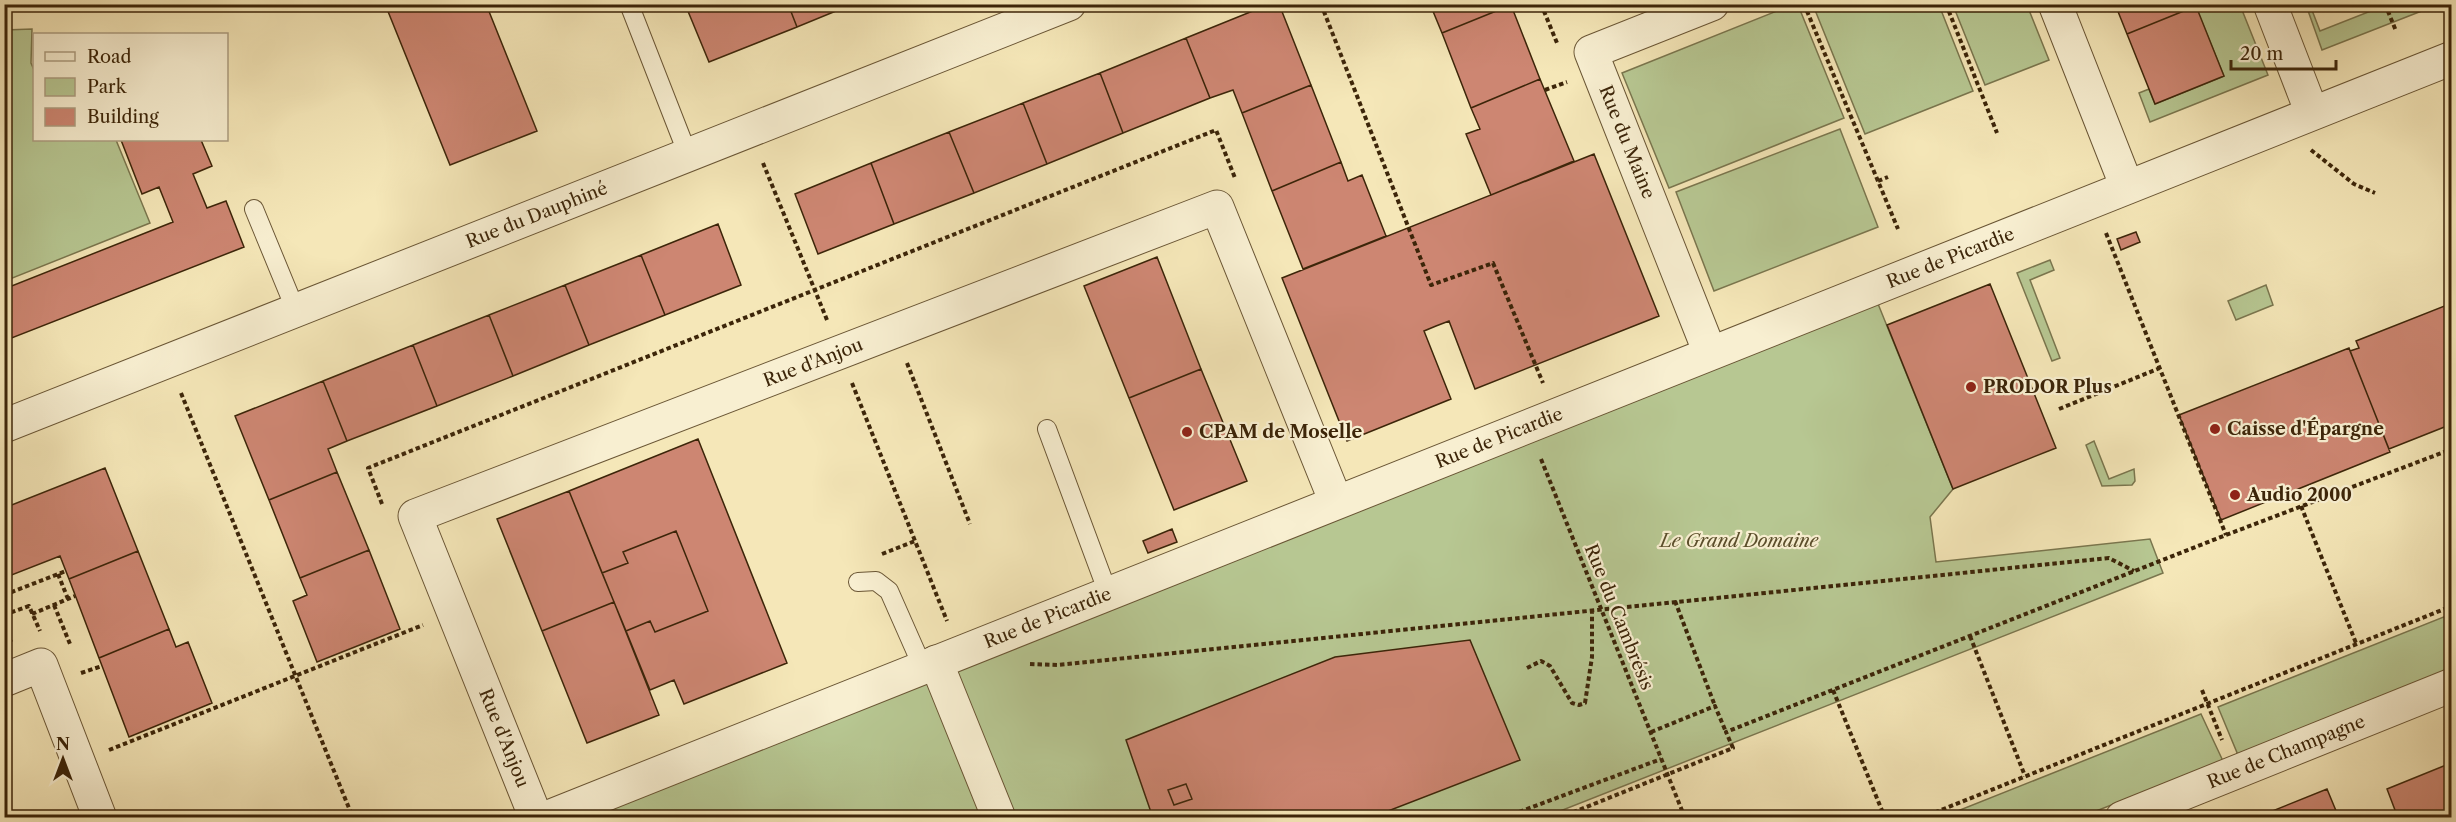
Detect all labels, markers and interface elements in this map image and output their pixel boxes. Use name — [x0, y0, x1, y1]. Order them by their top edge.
legend — [33, 33, 228, 141]
scale bar — [2231, 33, 2336, 71]
text: 20 m — [2240, 43, 2284, 65]
text: Road — [87, 46, 132, 68]
text: Park — [87, 76, 128, 98]
street label: Rue du Maine — [1594, 82, 1660, 202]
text: Building — [87, 106, 159, 128]
street label: Rue du Dauphiné — [463, 177, 611, 253]
street label: Rue de Picardie — [1884, 223, 2017, 293]
street label: Rue d'Anjou — [760, 333, 866, 392]
place label: PRODOR Plus — [1983, 376, 2112, 398]
marker: PRODOR Plus — [1964, 380, 1978, 394]
street label: Rue de Picardie — [1432, 403, 1566, 473]
place label: Caisse d'Épargne — [2227, 417, 2384, 440]
place label: CPAM de Moselle — [1199, 421, 1363, 443]
marker: Caisse d'Épargne — [2208, 422, 2222, 436]
marker: CPAM de Moselle — [1180, 425, 1194, 439]
place label: Audio 2000 — [2246, 484, 2352, 506]
marker: Audio 2000 — [2228, 488, 2242, 502]
park label: Le Grand Domaine — [1658, 530, 1819, 552]
street label: Rue du Cambrésis — [1580, 541, 1658, 693]
street label: Rue de Picardie — [981, 583, 1114, 653]
street label: Rue d'Anjou — [474, 685, 534, 791]
street label: Rue de Champagne — [2204, 710, 2368, 793]
north arrow — [33, 729, 93, 789]
text: N — [56, 734, 70, 754]

